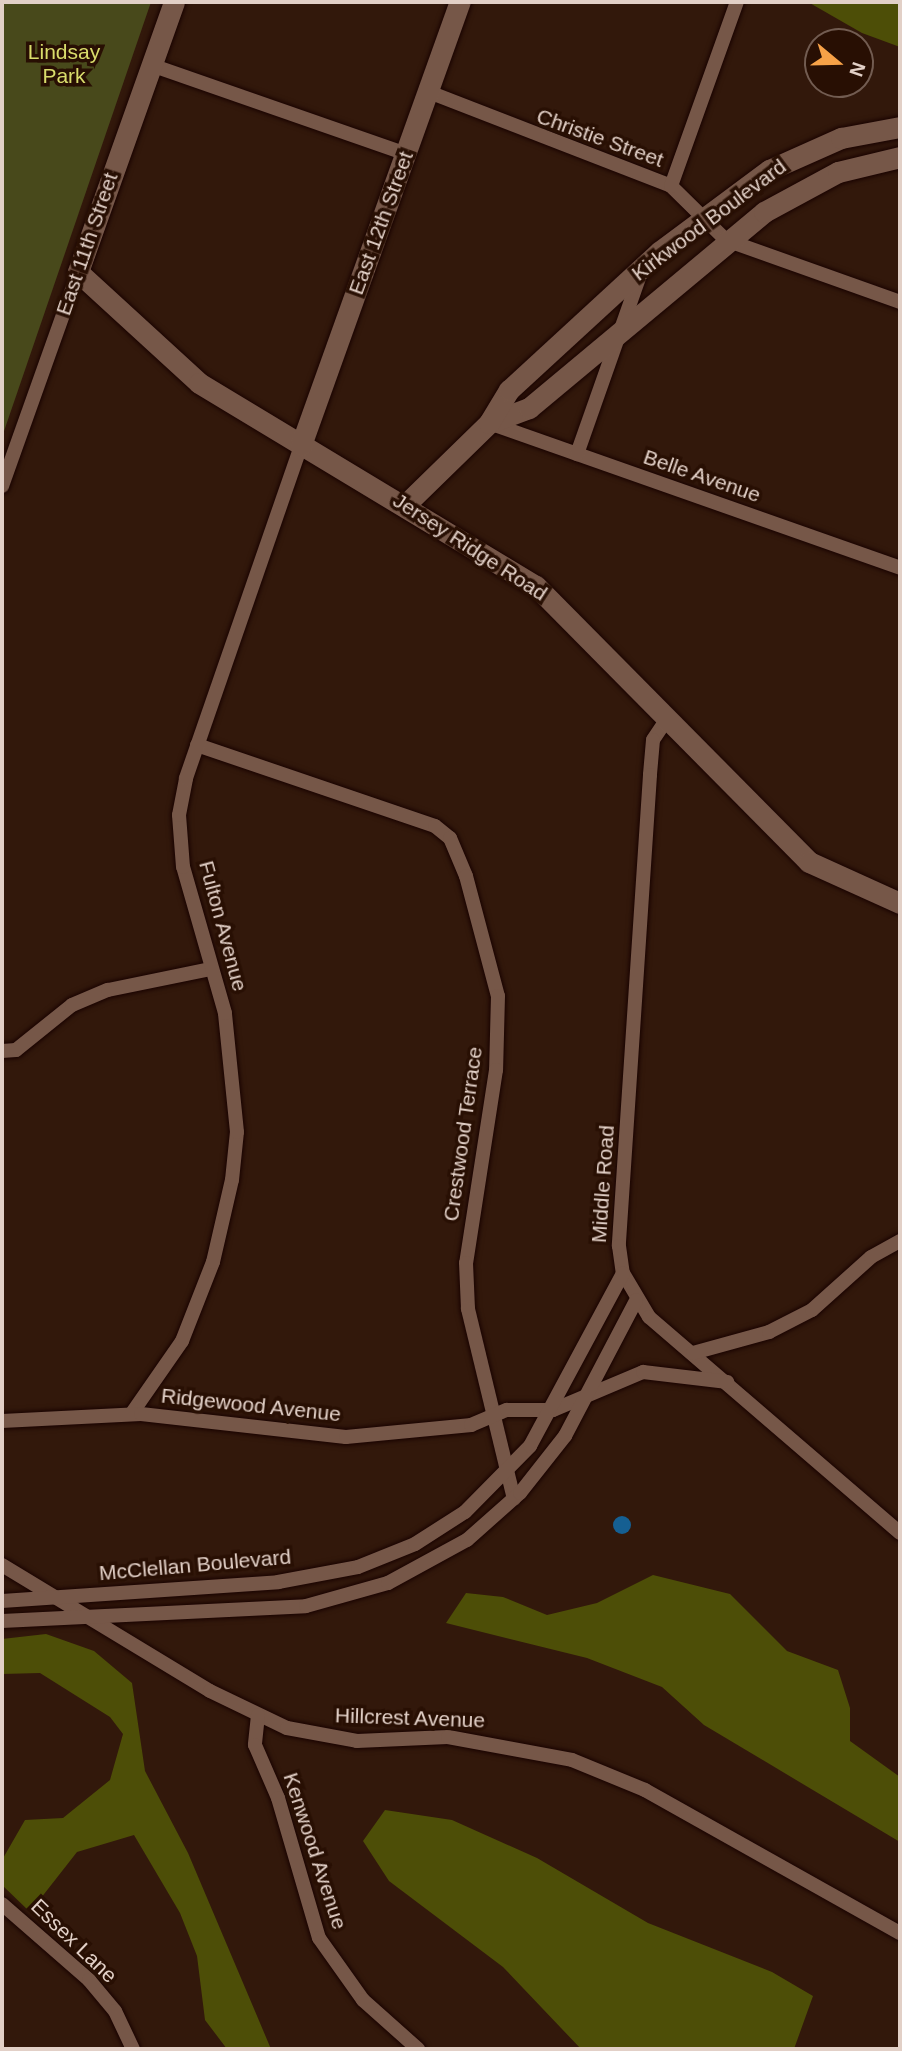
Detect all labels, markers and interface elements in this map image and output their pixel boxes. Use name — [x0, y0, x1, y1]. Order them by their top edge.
north arrow — [804, 28, 874, 98]
park label: Lindsay Park — [28, 39, 100, 89]
text: N — [845, 59, 870, 79]
street label: Christie Street — [533, 103, 667, 173]
street label: East 12th Street — [343, 148, 419, 298]
street label: Kirkwood Boulevard — [627, 154, 791, 286]
street label: East 11th Street — [51, 169, 123, 319]
street label: Belle Avenue — [640, 444, 764, 508]
street label: Jersey Ridge Road — [388, 488, 552, 606]
street label: Fulton Avenue — [193, 858, 253, 994]
street label: Crestwood Terrace — [438, 1045, 488, 1223]
street label: Middle Road — [586, 1124, 620, 1244]
street label: Ridgewood Avenue — [159, 1383, 343, 1427]
street label: McClellan Boulevard — [98, 1544, 292, 1586]
street label: Hillcrest Avenue — [334, 1703, 486, 1733]
street label: Kenwood Avenue — [278, 1769, 352, 1933]
street label: Essex Lane — [26, 1894, 122, 1988]

